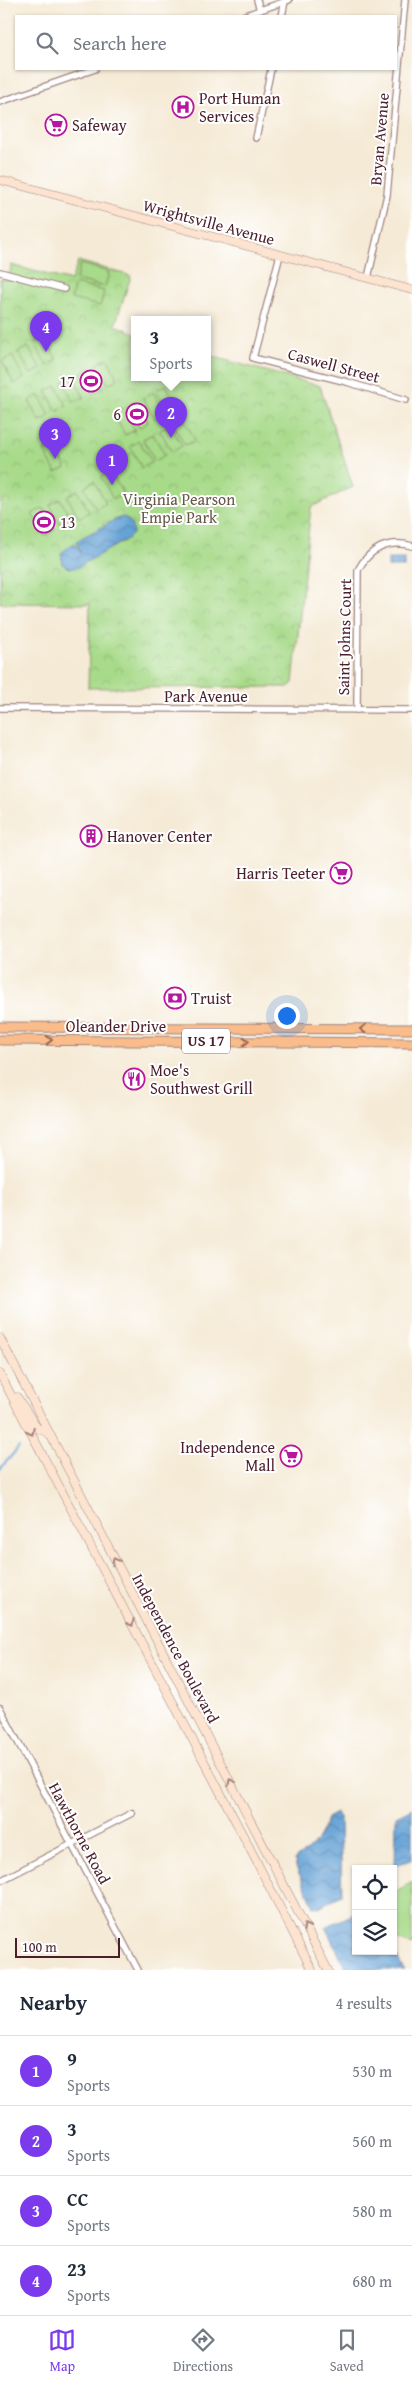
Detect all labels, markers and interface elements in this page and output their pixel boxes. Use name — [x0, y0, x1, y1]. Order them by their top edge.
search box — [15, 15, 397, 70]
icon: search — [33, 29, 61, 57]
text: Search here — [73, 29, 167, 57]
place label: Port Human Services — [199, 86, 280, 128]
street label: Bryan Avenue — [363, 92, 395, 186]
hospital icon: Port Human Services — [171, 95, 195, 119]
supermarket icon: Safeway — [44, 113, 68, 137]
place label: Safeway — [72, 113, 127, 137]
street label: Wrightsville Avenue — [141, 193, 277, 251]
pin: 4 — [30, 311, 62, 352]
popup — [131, 316, 211, 381]
text: 3 — [149, 323, 159, 351]
street label: Caswell Street — [285, 341, 383, 389]
text: Sports — [149, 351, 193, 375]
place label: 17 — [60, 369, 75, 393]
sports icon: 17 — [79, 369, 103, 393]
pin: 2 — [155, 397, 187, 438]
place label: 6 — [113, 402, 121, 426]
sports icon: 6 — [125, 402, 149, 426]
pin: 3 — [39, 418, 71, 459]
pin: 1 — [96, 444, 128, 485]
park label: Virginia Pearson Empie Park — [123, 487, 235, 529]
sports icon: 13 — [32, 510, 56, 534]
place label: 13 — [60, 510, 75, 534]
street label: Saint Johns Court — [331, 578, 357, 696]
street label: Park Avenue — [164, 684, 248, 708]
building icon: Hanover Center — [79, 824, 103, 848]
place label: Hanover Center — [107, 824, 213, 848]
place label: Harris Teeter — [236, 861, 325, 885]
supermarket icon: Harris Teeter — [329, 861, 353, 885]
bank icon: Truist — [163, 986, 187, 1010]
place label: Truist — [191, 986, 232, 1010]
your location — [274, 1003, 300, 1029]
street label: Oleander Drive — [66, 1014, 166, 1038]
one-way arrow — [359, 1024, 367, 1034]
road number: US 17 — [182, 1028, 230, 1054]
one-way arrow — [45, 1035, 53, 1045]
one-way arrow — [242, 1036, 250, 1046]
place label: Moe's Southwest Grill — [150, 1058, 253, 1100]
restaurant icon: Moe's Southwest Grill — [122, 1067, 146, 1091]
one-way arrow — [25, 1427, 35, 1436]
place label: Independence Mall — [180, 1435, 276, 1477]
supermarket icon: Independence Mall — [279, 1444, 303, 1468]
one-way arrow — [111, 1557, 121, 1566]
street label: Independence Boulevard — [126, 1569, 226, 1727]
one-way arrow — [125, 1617, 135, 1626]
street label: Hawthorne Road — [43, 1778, 117, 1889]
one-way arrow — [227, 1779, 237, 1788]
map controls — [352, 1865, 397, 1955]
button: locate — [352, 1865, 397, 1910]
button: layers — [352, 1910, 397, 1955]
one-way arrow — [302, 1923, 312, 1932]
scale bar — [15, 1935, 120, 1958]
text: 100 m — [22, 1937, 57, 1957]
text: Nearby — [20, 1987, 87, 2018]
text: 4 results — [335, 1991, 392, 2015]
text: 9 — [67, 2045, 77, 2073]
text: 1 — [32, 2059, 40, 2083]
text: 530 m — [352, 2059, 392, 2083]
text: Sports — [67, 2073, 110, 2097]
text: 3 — [67, 2115, 77, 2143]
text: 2 — [32, 2129, 40, 2153]
text: 560 m — [352, 2129, 392, 2153]
text: Sports — [67, 2143, 110, 2167]
text: CC — [67, 2185, 89, 2213]
text: 3 — [32, 2199, 40, 2223]
text: 580 m — [352, 2199, 392, 2223]
text: Sports — [67, 2213, 110, 2237]
text: 23 — [67, 2255, 87, 2283]
text: 4 — [32, 2269, 40, 2293]
text: 680 m — [352, 2269, 392, 2293]
text: Sports — [67, 2283, 110, 2307]
tab: Map — [48, 2326, 76, 2376]
tab: Directions — [173, 2326, 233, 2376]
tab: Saved — [330, 2326, 364, 2376]

